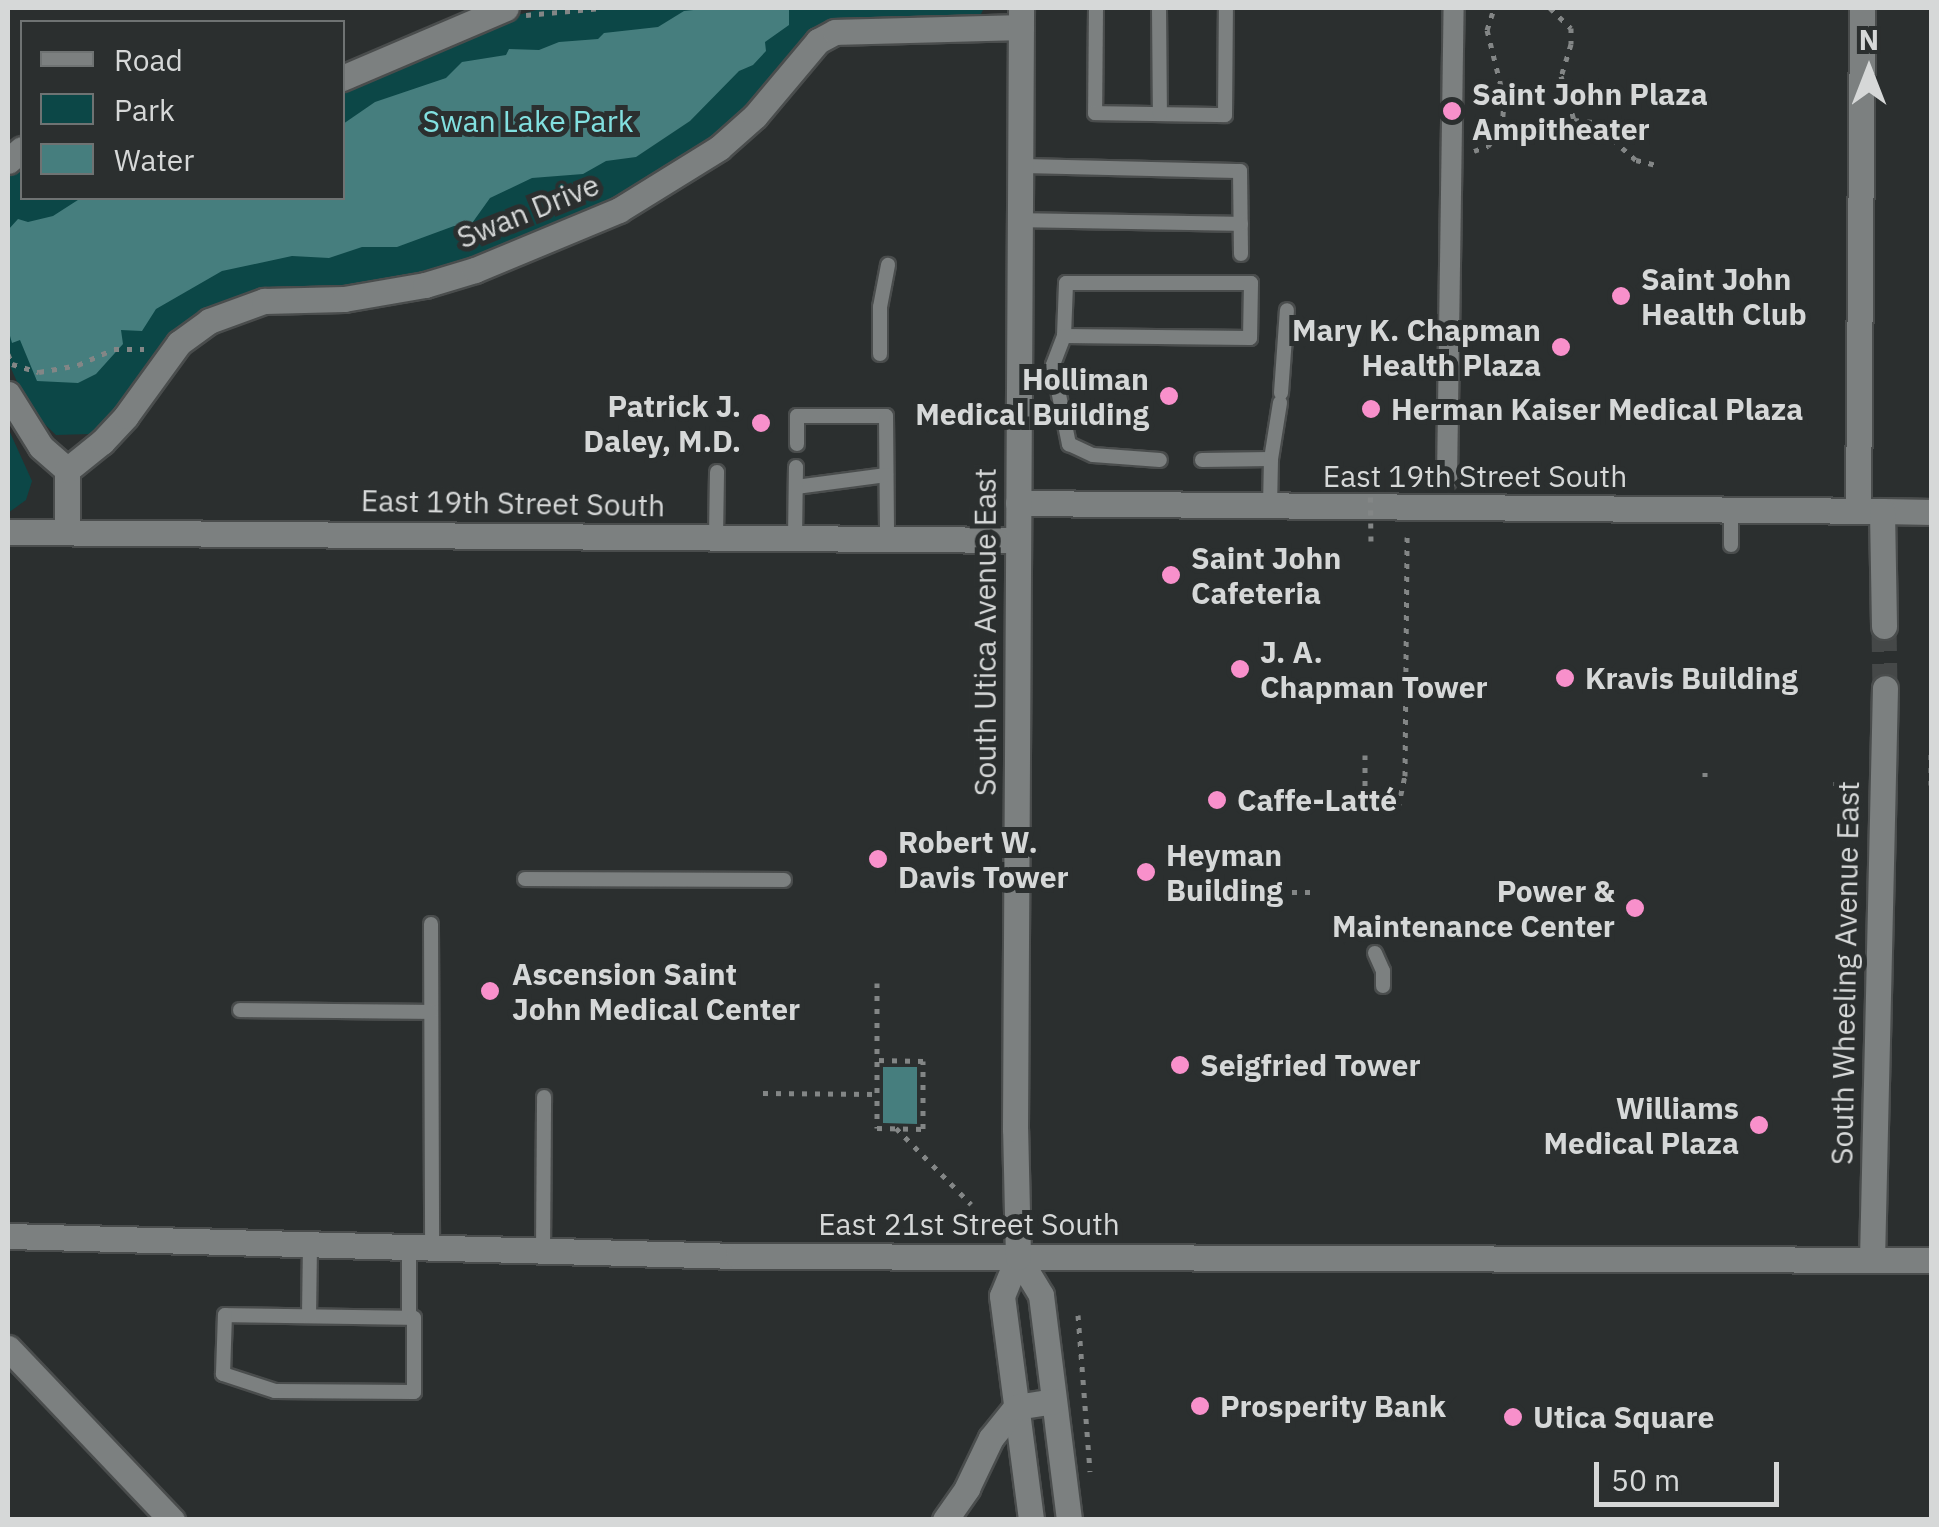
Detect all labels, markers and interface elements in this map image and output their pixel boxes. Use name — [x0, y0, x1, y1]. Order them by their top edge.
legend — [20, 20, 345, 200]
north arrow — [1819, 20, 1919, 120]
text: N — [1859, 21, 1879, 58]
text: Road — [114, 40, 183, 79]
place label: Saint John Plaza Ampitheater — [1472, 76, 1708, 146]
text: Park — [114, 90, 175, 129]
marker: Saint John Plaza Ampitheater — [1441, 100, 1463, 122]
park label: Swan Lake Park — [423, 103, 633, 139]
text: Water — [114, 140, 194, 179]
street label: Swan Drive — [452, 166, 604, 256]
place label: Saint John Health Club — [1641, 261, 1807, 332]
marker: Saint John Health Club — [1610, 285, 1632, 307]
place label: Mary K. Chapman Health Plaza — [1292, 312, 1541, 382]
marker: Mary K. Chapman Health Plaza — [1550, 336, 1572, 358]
place label: Holliman Medical Building — [915, 361, 1149, 432]
marker: Holliman Medical Building — [1158, 385, 1180, 407]
place label: Patrick J. Daley, M.D. — [583, 388, 741, 458]
place label: Herman Kaiser Medical Plaza — [1391, 391, 1803, 427]
marker: Herman Kaiser Medical Plaza — [1360, 398, 1382, 420]
marker: Patrick J. Daley, M.D. — [750, 412, 772, 434]
street label: East 19th Street South — [1323, 458, 1627, 494]
street label: South Utica Avenue East — [967, 468, 1003, 796]
street label: East 19th Street South — [361, 482, 665, 524]
place label: Saint John Cafeteria — [1191, 540, 1341, 610]
marker: Saint John Cafeteria — [1160, 564, 1182, 586]
place label: J. A. Chapman Tower — [1260, 634, 1488, 704]
marker: J. A. Chapman Tower — [1229, 658, 1251, 680]
place label: Kravis Building — [1585, 660, 1798, 696]
marker: Kravis Building — [1554, 667, 1576, 689]
street label: South Wheeling Avenue East — [1824, 781, 1866, 1165]
place label: Caffe-Latté — [1237, 782, 1397, 818]
marker: Caffe-Latté — [1206, 789, 1228, 811]
place label: Robert W. Davis Tower — [898, 824, 1069, 894]
place label: Heyman Building — [1166, 837, 1283, 908]
marker: Robert W. Davis Tower — [867, 848, 889, 870]
marker: Heyman Building — [1135, 861, 1157, 883]
place label: Power & Maintenance Center — [1332, 873, 1615, 944]
marker: Power & Maintenance Center — [1624, 897, 1646, 919]
place label: Ascension Saint John Medical Center — [512, 956, 800, 1026]
marker: Ascension Saint John Medical Center — [477, 978, 503, 1004]
place label: Seigfried Tower — [1200, 1047, 1421, 1083]
marker: Seigfried Tower — [1169, 1054, 1191, 1076]
place label: Williams Medical Plaza — [1544, 1090, 1739, 1160]
marker: Williams Medical Plaza — [1748, 1114, 1770, 1136]
street label: East 21st Street South — [818, 1206, 1120, 1242]
place label: Prosperity Bank — [1220, 1388, 1446, 1424]
marker: Prosperity Bank — [1189, 1395, 1211, 1417]
place label: Utica Square — [1533, 1399, 1714, 1435]
marker: Utica Square — [1502, 1406, 1524, 1428]
scale bar — [1599, 1442, 1784, 1504]
text: 50 m — [1611, 1460, 1680, 1499]

